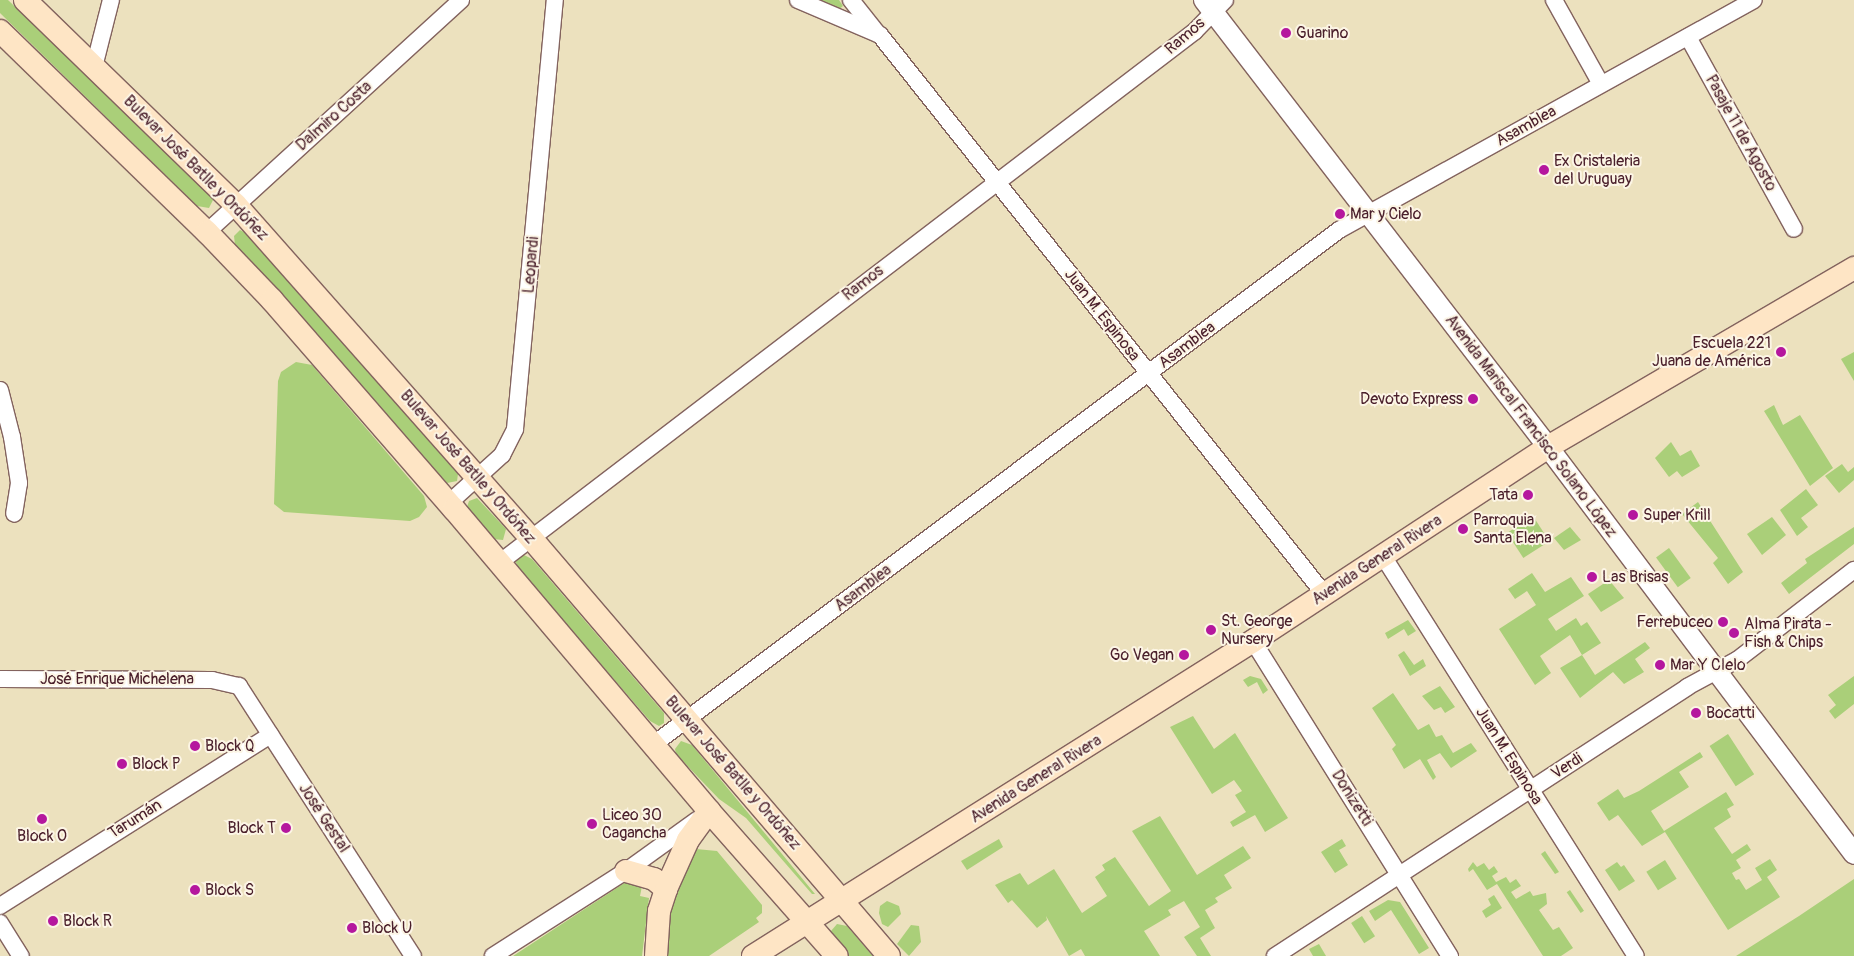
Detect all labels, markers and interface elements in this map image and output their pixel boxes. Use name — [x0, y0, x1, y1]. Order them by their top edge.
street label: Ramos — [1161, 13, 1209, 59]
place label: Guarino — [1296, 23, 1348, 43]
marker: Guarino — [1280, 27, 1292, 39]
street label: Pasaje 11 de Agosto — [1701, 72, 1781, 194]
street label: Dalmiro Costa — [292, 77, 376, 155]
street label: Bulevar José Batlle y Ordóñez — [119, 91, 273, 245]
street label: Asamblea — [1492, 102, 1560, 150]
place label: Ex Cristaleria del Uruguay — [1554, 151, 1640, 189]
marker: Ex Cristaleria del Uruguay — [1538, 164, 1550, 176]
place label: Mar y Cielo — [1350, 204, 1421, 224]
marker: Mar y Cielo — [1334, 208, 1346, 220]
street label: Leopardi — [519, 236, 543, 294]
street label: Ramos — [839, 261, 887, 305]
street label: Juan M. Espinosa — [1060, 265, 1144, 365]
street label: Avenida Mariscal Francisco Solano López — [1441, 311, 1621, 541]
street label: Asamblea — [1155, 317, 1219, 373]
place label: Escuela 221 Juana de América — [1652, 333, 1771, 371]
marker: Escuela 221 Juana de América — [1775, 346, 1787, 358]
street label: Bulevar José Batlle y Ordóñez — [396, 386, 540, 548]
place label: Devoto Express — [1360, 389, 1463, 409]
marker: Devoto Express — [1467, 393, 1479, 405]
place label: Tata — [1489, 485, 1518, 505]
marker: Tata — [1522, 489, 1534, 501]
place label: Super Krill — [1643, 505, 1711, 525]
marker: Super Krill — [1627, 509, 1639, 521]
place label: Parroquia Santa Elena — [1473, 510, 1552, 548]
street label: Avenida General Rivera — [1308, 511, 1446, 609]
marker: Parroquia Santa Elena — [1457, 523, 1469, 535]
street label: Asamblea — [831, 560, 895, 616]
place label: Las Brisas — [1602, 567, 1668, 587]
marker: Las Brisas — [1586, 571, 1598, 583]
place label: St. George Nursery — [1221, 611, 1292, 649]
place label: Ferrebuceo — [1636, 612, 1713, 632]
place label: Alma Pirata - Fish & Chips — [1744, 614, 1832, 652]
marker: Ferrebuceo — [1717, 616, 1729, 628]
marker: St. George Nursery — [1205, 624, 1217, 636]
marker: Alma Pirata - Fish & Chips — [1728, 627, 1740, 639]
place label: Go Vegan — [1110, 645, 1174, 665]
marker: Go Vegan — [1178, 649, 1190, 661]
place label: Mar Y CIelo — [1670, 655, 1746, 675]
marker: Mar Y CIelo — [1654, 659, 1666, 671]
street label: José Enrique Michelena — [40, 669, 194, 689]
street label: Bulevar José Batlle y Ordóñez — [661, 692, 805, 854]
place label: Bocatti — [1706, 703, 1754, 723]
street label: Juan M. Espinosa — [1471, 704, 1547, 808]
marker: Bocatti — [1690, 707, 1702, 719]
street label: Avenida General Rivera — [967, 731, 1105, 827]
place label: Block Q — [205, 736, 255, 756]
marker: Block Q — [189, 740, 201, 752]
street label: Verdi — [1548, 749, 1586, 783]
place label: Block P — [132, 754, 181, 774]
marker: Block P — [116, 758, 128, 770]
street label: Donizetti — [1327, 766, 1377, 830]
street label: José Gestal — [295, 780, 353, 856]
street label: Tarumán — [105, 795, 165, 843]
place label: Liceo 30 Cagancha — [602, 805, 666, 843]
marker: Block O — [36, 813, 48, 825]
place label: Block T — [227, 818, 276, 838]
marker: Liceo 30 Cagancha — [586, 818, 598, 830]
marker: Block T — [280, 822, 292, 834]
place label: Block O — [17, 826, 67, 846]
place label: Block S — [205, 880, 254, 900]
marker: Block S — [189, 884, 201, 896]
place label: Block R — [63, 911, 112, 931]
marker: Block R — [47, 915, 59, 927]
place label: Block U — [362, 918, 412, 938]
marker: Block U — [346, 922, 358, 934]

